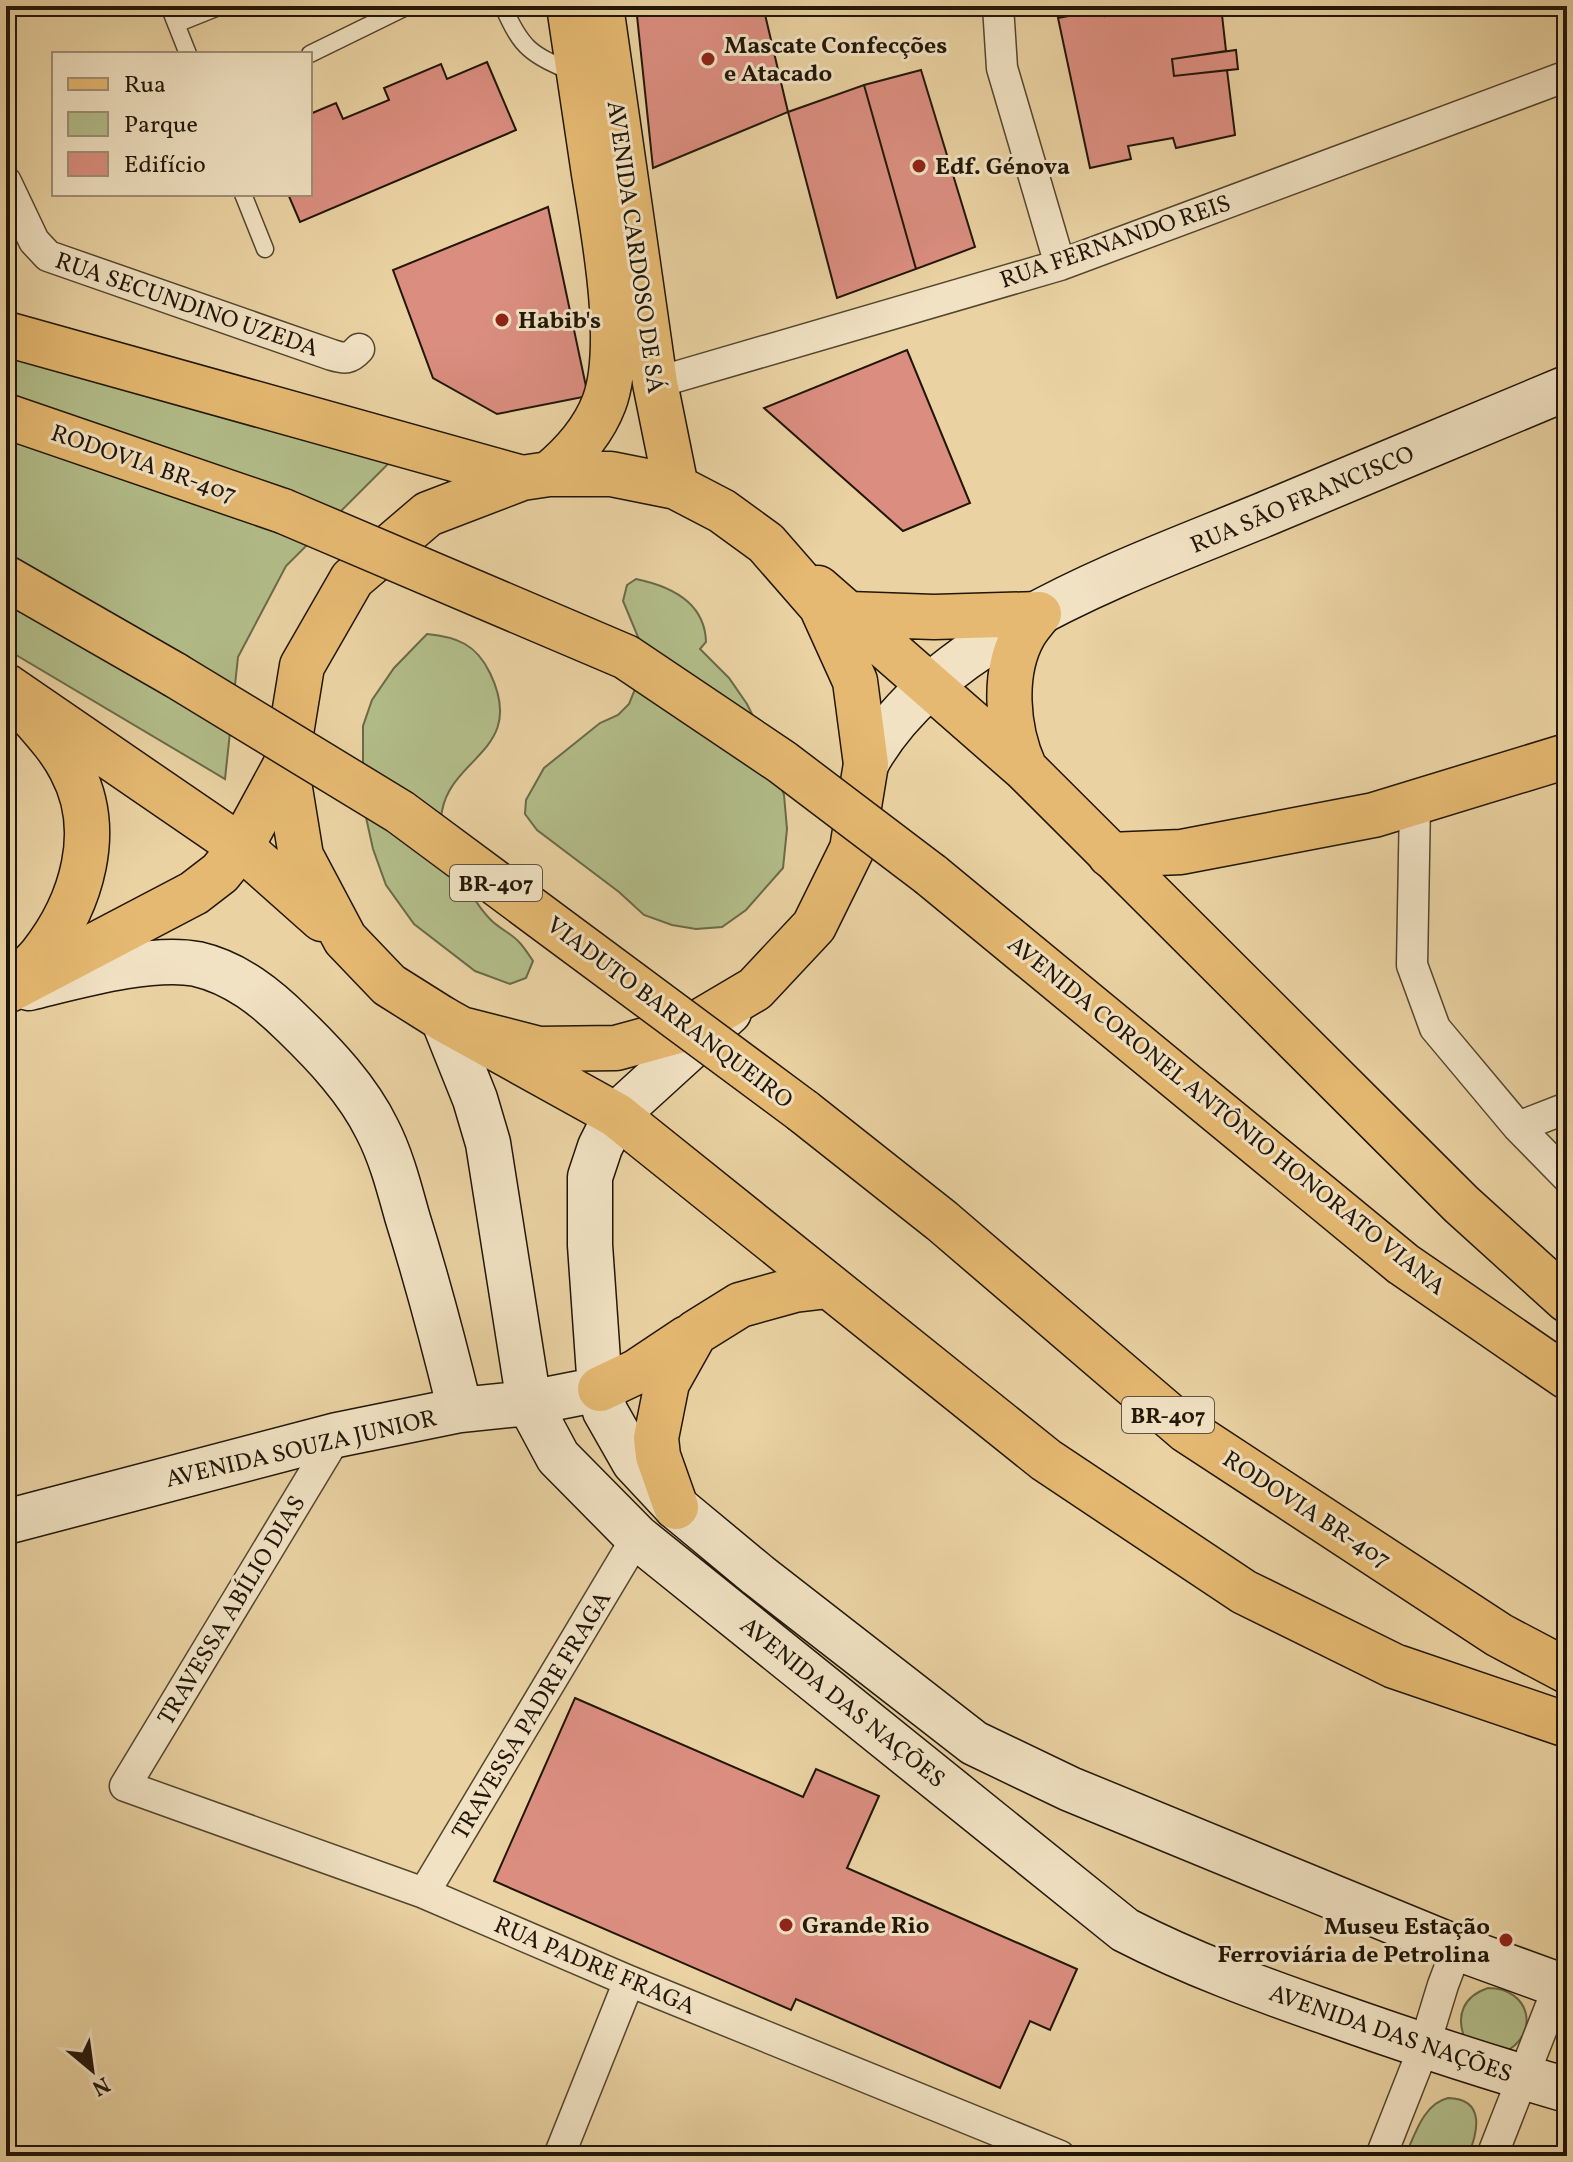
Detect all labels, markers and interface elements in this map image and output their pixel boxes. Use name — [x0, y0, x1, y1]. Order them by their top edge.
place label: Mascate Confecções e Atacado — [724, 30, 947, 92]
marker: Mascate Confecções e Atacado — [699, 50, 717, 68]
legend — [52, 52, 312, 196]
text: Rua — [124, 69, 166, 103]
street label: AVENIDA CARDOSO DE SÁ — [597, 99, 671, 396]
text: Parque — [124, 109, 198, 143]
text: Edifício — [124, 149, 206, 183]
place label: Edf. Génova — [935, 151, 1070, 185]
marker: Edf. Génova — [910, 157, 928, 175]
street label: RUA FERNANDO REIS — [996, 187, 1236, 298]
street label: RUA SECUNDINO UZEDA — [50, 245, 323, 367]
place label: Habib's — [518, 305, 601, 339]
marker: Habib's — [493, 311, 511, 329]
street label: RODOVIA BR-407 — [46, 417, 241, 513]
street label: RUA SÃO FRANCISCO — [1186, 438, 1420, 563]
road number: BR-407 — [450, 865, 542, 901]
street label: VIADUTO BARRANQUEIRO — [538, 909, 799, 1118]
street label: AVENIDA CORONEL ANTÔNIO HONORATO VIANA — [999, 929, 1452, 1305]
road number: BR-407 — [1122, 1397, 1214, 1433]
street label: AVENIDA SOUZA JUNIOR — [162, 1402, 440, 1498]
street label: RODOVIA BR-407 — [1215, 1443, 1397, 1578]
street label: TRAVESSA ABÍLIO DIAS — [150, 1490, 315, 1733]
street label: TRAVESSA PADRE FRAGA — [445, 1585, 621, 1847]
street label: AVENIDA DAS NAÇÕES — [732, 1610, 952, 1797]
street label: RUA PADRE FRAGA — [488, 1909, 700, 2025]
place label: Grande Rio — [802, 1910, 929, 1944]
place label: Museu Estação Ferroviária de Petrolina — [1218, 1911, 1490, 1973]
marker: Grande Rio — [777, 1916, 795, 1934]
marker: Museu Estação Ferroviária de Petrolina — [1497, 1931, 1515, 1949]
street label: AVENIDA DAS NAÇÕES — [1264, 1977, 1517, 2093]
north arrow — [52, 2030, 132, 2110]
text: N — [86, 2068, 115, 2103]

